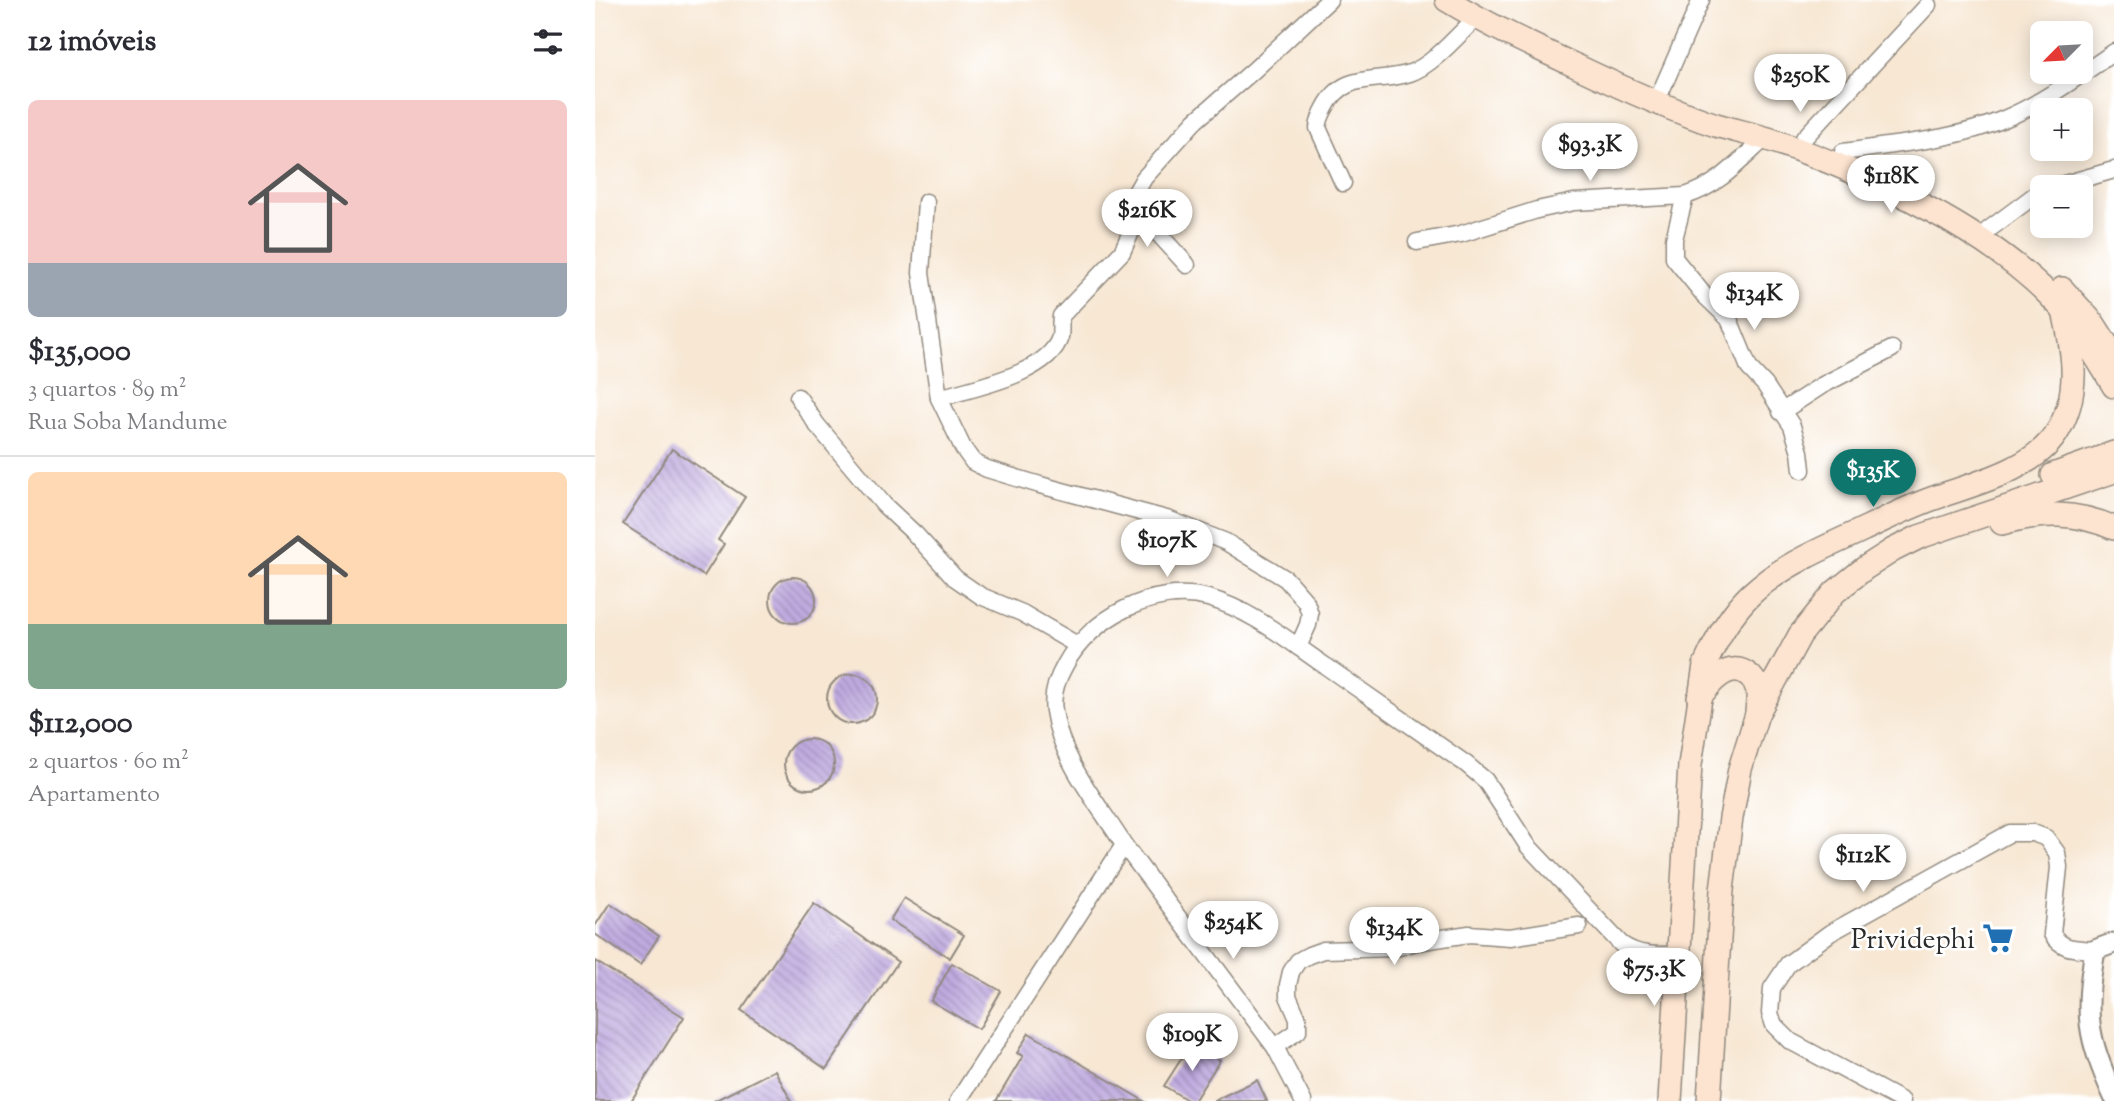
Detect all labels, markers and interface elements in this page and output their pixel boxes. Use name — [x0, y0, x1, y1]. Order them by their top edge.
text: 12 imóveis — [28, 21, 156, 64]
north arrow — [2030, 21, 2093, 84]
map controls — [2030, 21, 2093, 238]
icon: filters — [529, 23, 567, 61]
pin: $250K — [1751, 54, 1849, 114]
text: $250K — [1770, 60, 1830, 93]
button: + — [2030, 98, 2093, 161]
pin: $93.3K — [1533, 124, 1647, 183]
text: $93.3K — [1558, 129, 1622, 162]
icon: home — [235, 145, 361, 271]
pin: $118K — [1842, 156, 1940, 215]
text: $118K — [1863, 161, 1919, 194]
button: − — [2030, 175, 2093, 238]
pin: $216K — [1098, 190, 1196, 249]
text: $216K — [1118, 195, 1176, 228]
pin: $134K — [1705, 272, 1803, 332]
text: $134K — [1725, 278, 1783, 311]
text: $135,000 — [28, 331, 131, 374]
text: 3 quartos · 89 m² — [28, 374, 186, 407]
text: Rua Soba Mandume — [28, 407, 227, 440]
pin: $135K — [1824, 449, 1922, 509]
text: $135K — [1846, 455, 1900, 488]
icon: home — [235, 517, 361, 643]
pin: $107K — [1118, 520, 1216, 579]
text: $107K — [1137, 525, 1197, 558]
text: $112,000 — [28, 703, 133, 746]
text: 2 quartos · 60 m² — [28, 746, 189, 779]
text: Apartamento — [28, 779, 160, 812]
pin: $112K — [1814, 834, 1912, 894]
text: $112K — [1835, 840, 1891, 873]
pin: $254K — [1184, 902, 1282, 961]
text: $254K — [1203, 907, 1263, 940]
pin: $134K — [1345, 908, 1443, 967]
text: $134K — [1365, 913, 1423, 946]
place label: Prividephi — [1851, 921, 1975, 961]
supermarket icon: Prividephi — [1981, 921, 2015, 955]
pin: $75.3K — [1597, 948, 1711, 1008]
text: $75.3K — [1622, 954, 1686, 987]
pin: $109K — [1143, 1014, 1241, 1073]
text: $109K — [1162, 1019, 1222, 1052]

